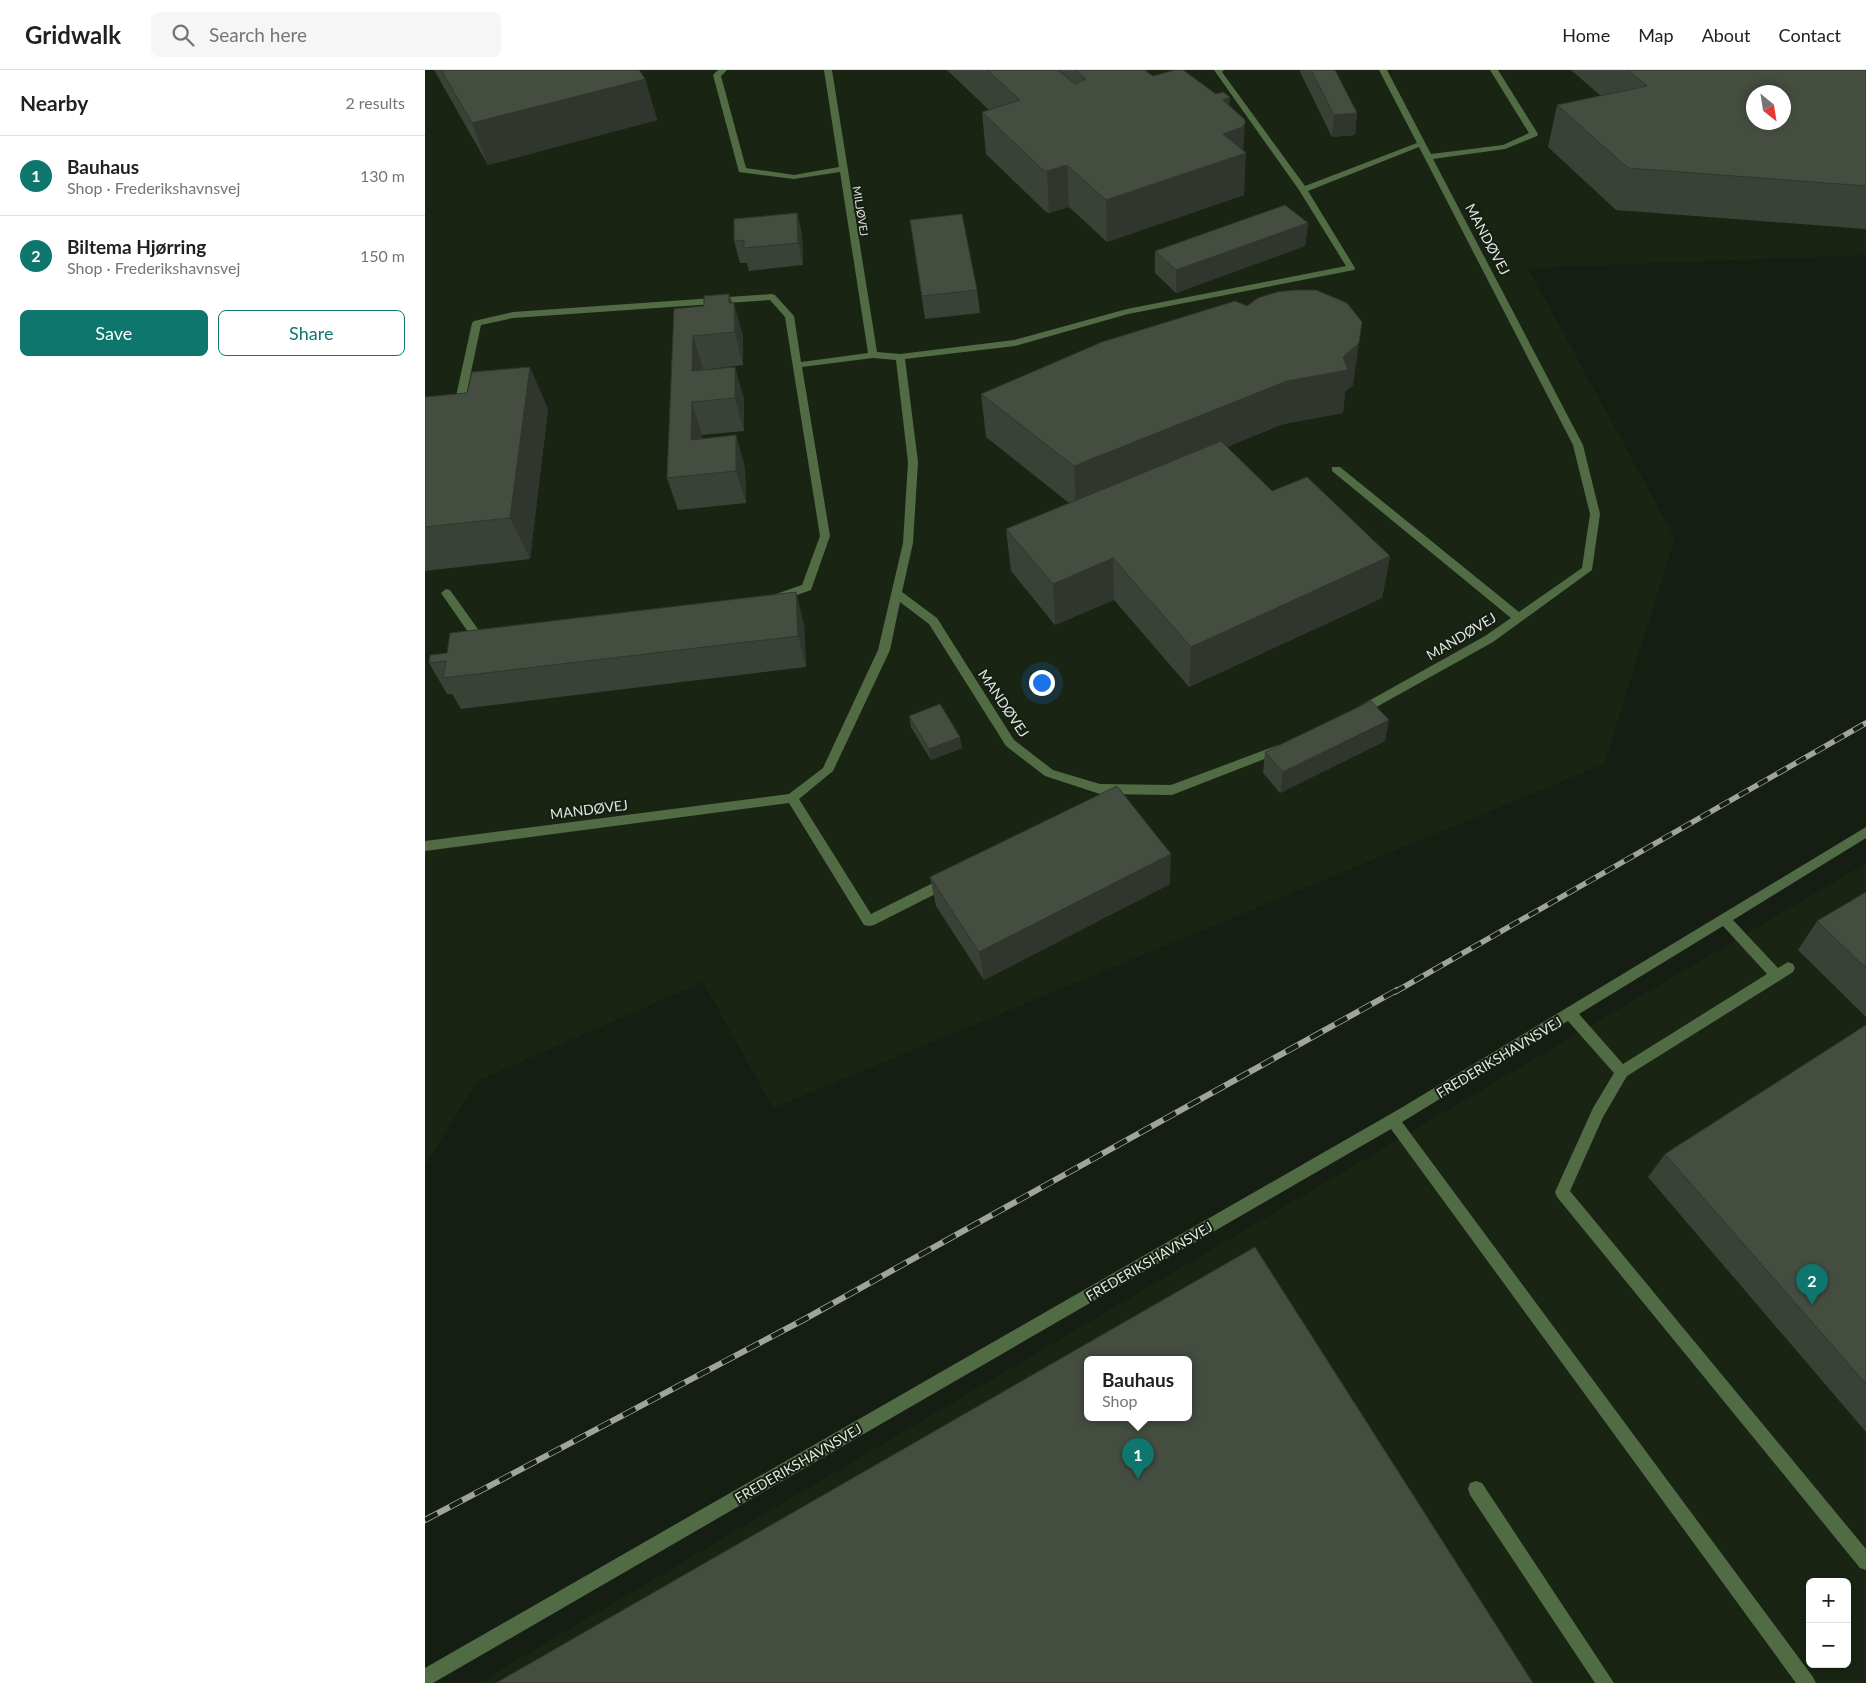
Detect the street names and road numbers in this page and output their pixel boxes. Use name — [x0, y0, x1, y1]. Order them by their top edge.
street label: MILJØVEJ — [851, 185, 871, 237]
street label: MANDØVEJ — [1462, 200, 1514, 278]
street label: MANDØVEJ — [1423, 609, 1499, 663]
street label: MANDØVEJ — [975, 666, 1033, 740]
street label: MANDØVEJ — [549, 796, 629, 822]
street label: FREDERIKSHAVNSVEJ — [1433, 1013, 1565, 1101]
street label: FREDERIKSHAVNSVEJ — [1083, 1218, 1215, 1304]
street label: FREDERIKSHAVNSVEJ — [732, 1420, 864, 1506]

